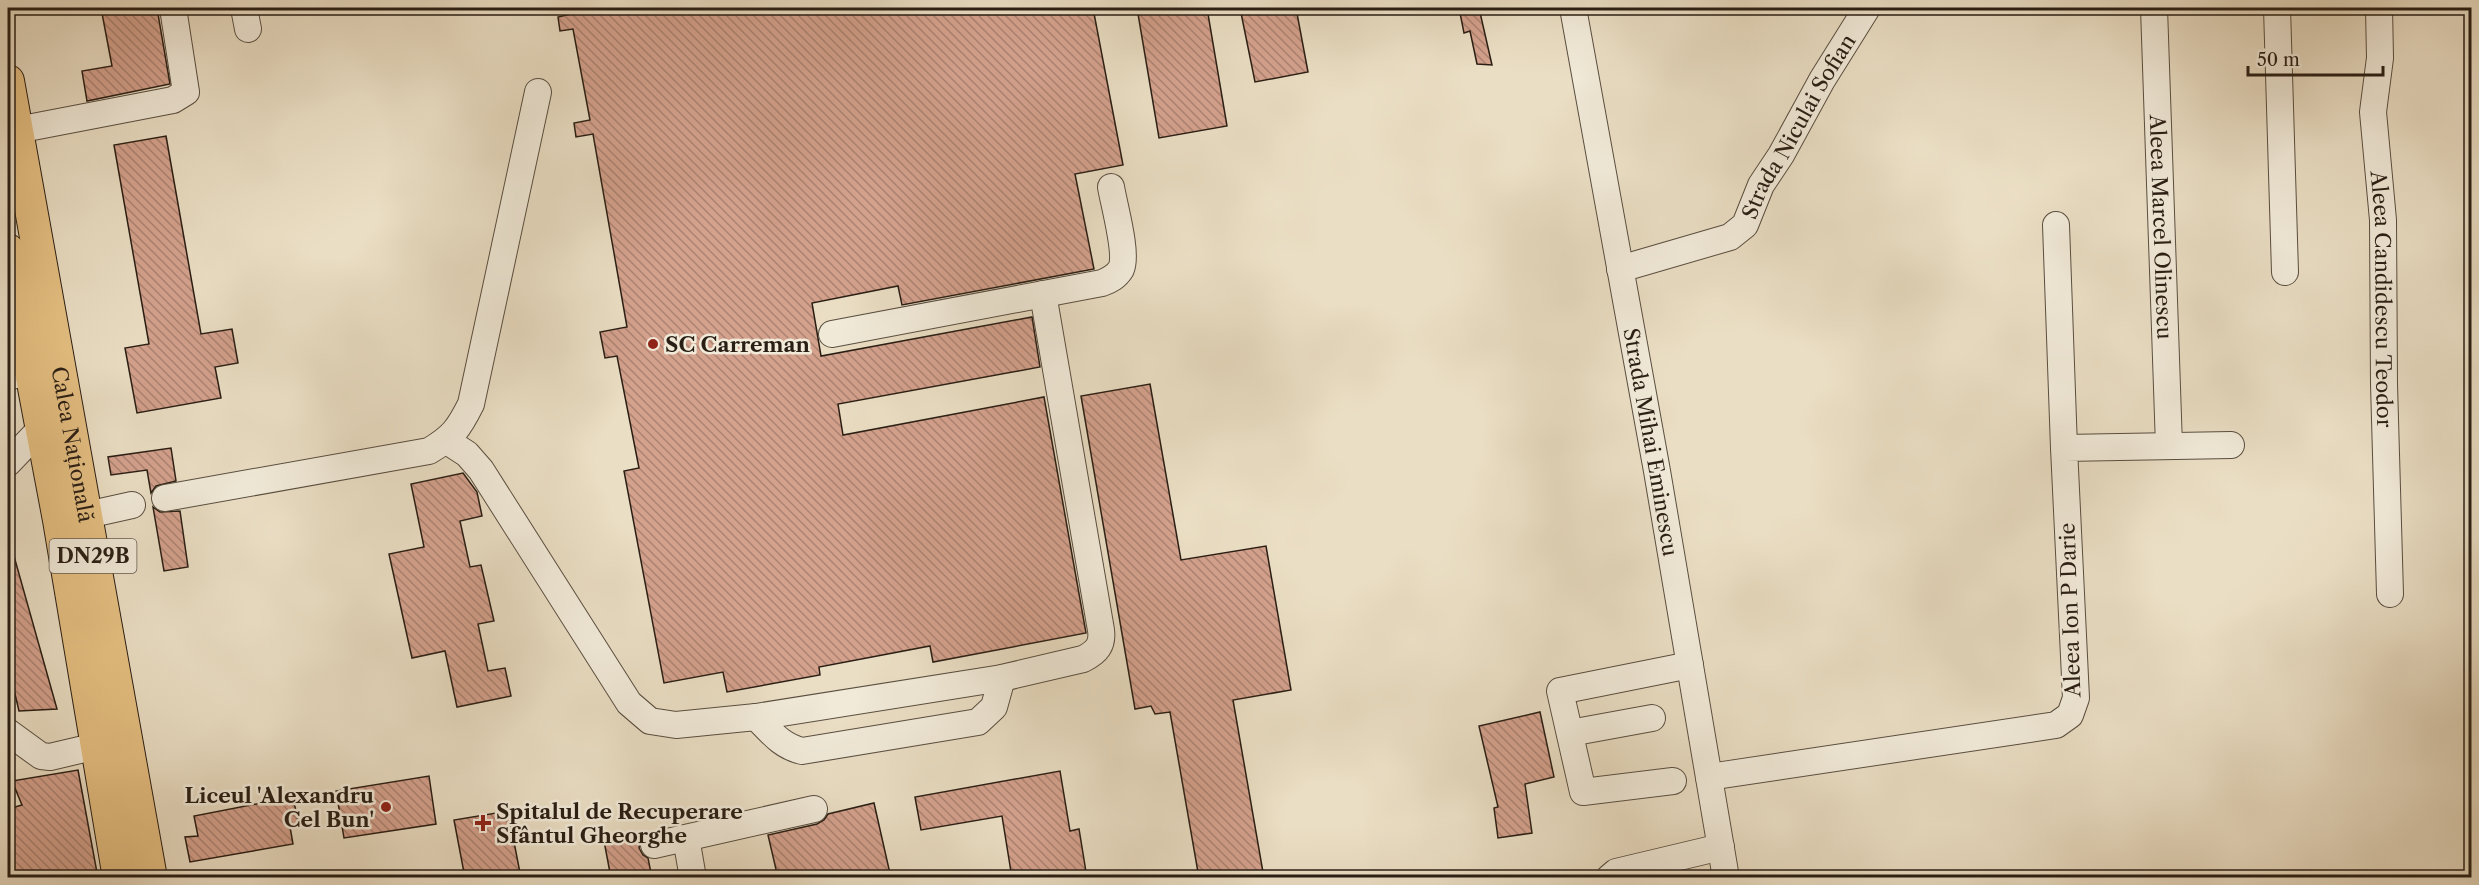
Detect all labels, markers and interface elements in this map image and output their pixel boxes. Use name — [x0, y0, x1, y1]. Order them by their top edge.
street label: Strada Niculai Sofian — [1736, 29, 1860, 222]
scale bar — [2248, 39, 2383, 77]
text: 50 m — [2257, 49, 2300, 71]
street label: Aleea Marcel Olinescu — [2145, 113, 2178, 340]
street label: Aleea Candidescu Teodor — [2366, 169, 2398, 428]
street label: Strada Mihai Eminescu — [1619, 326, 1684, 558]
place label: SC Carreman — [665, 332, 811, 357]
marker: SC Carreman — [646, 337, 660, 351]
street label: Calea Națională — [47, 364, 100, 525]
street label: Aleea Ion P Darie — [2054, 522, 2086, 699]
road number: DN29B — [50, 539, 136, 573]
place label: Liceul 'Alexandru Cel Bun' — [185, 783, 374, 832]
place label: Spitalul de Recuperare Sfântul Gheorghe — [496, 799, 743, 848]
marker: Liceul 'Alexandru Cel Bun' — [379, 800, 393, 814]
marker: Spitalul de Recuperare Sfântul Gheorghe — [474, 814, 492, 832]

